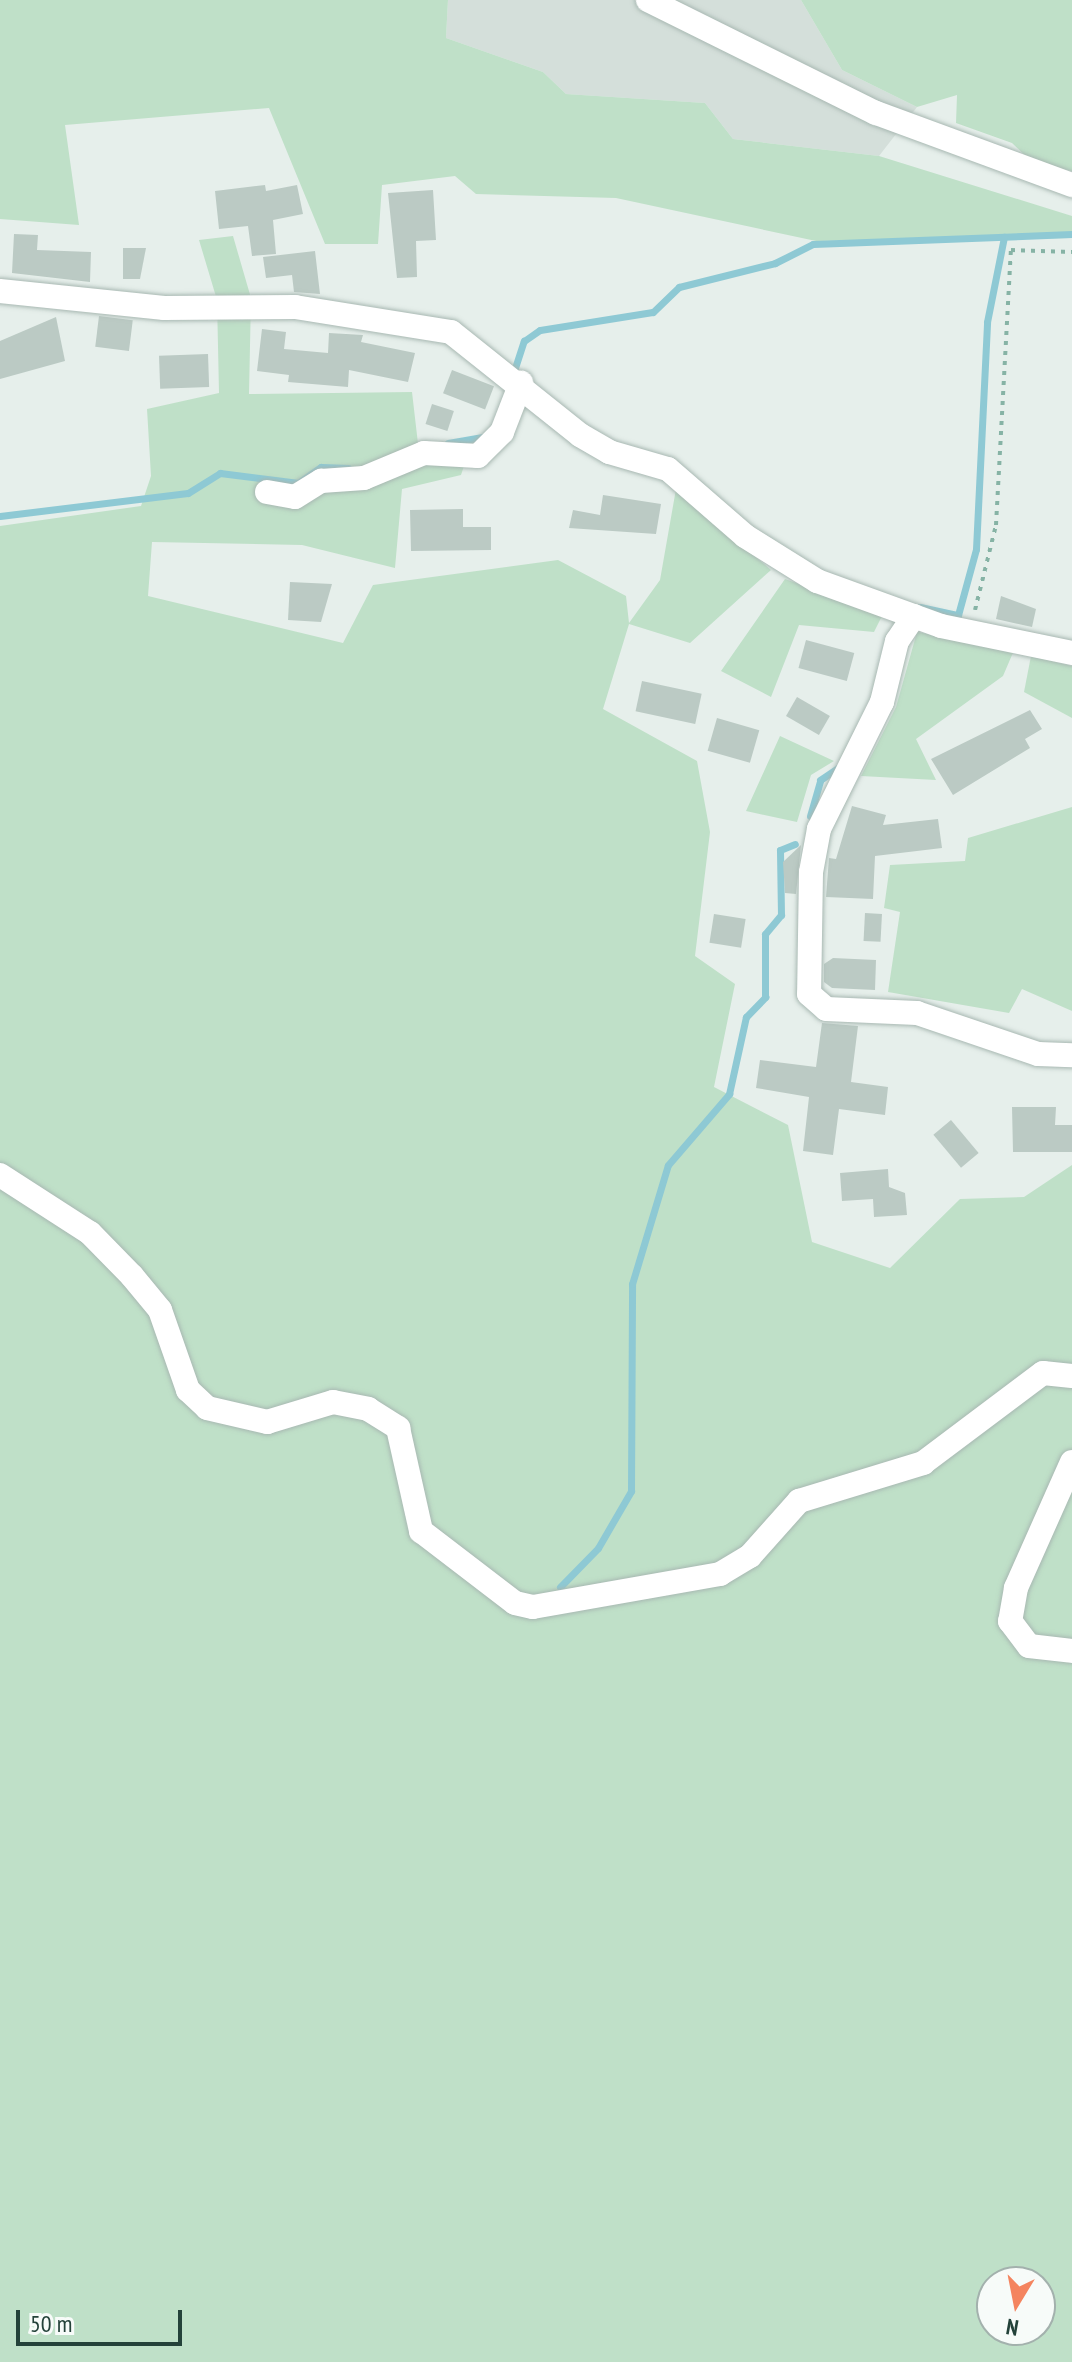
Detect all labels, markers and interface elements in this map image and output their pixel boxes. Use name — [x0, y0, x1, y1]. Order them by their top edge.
north arrow — [976, 2266, 1056, 2346]
scale bar — [20, 2294, 186, 2344]
text: 50 m — [30, 2308, 72, 2339]
text: N — [1004, 2313, 1020, 2342]

